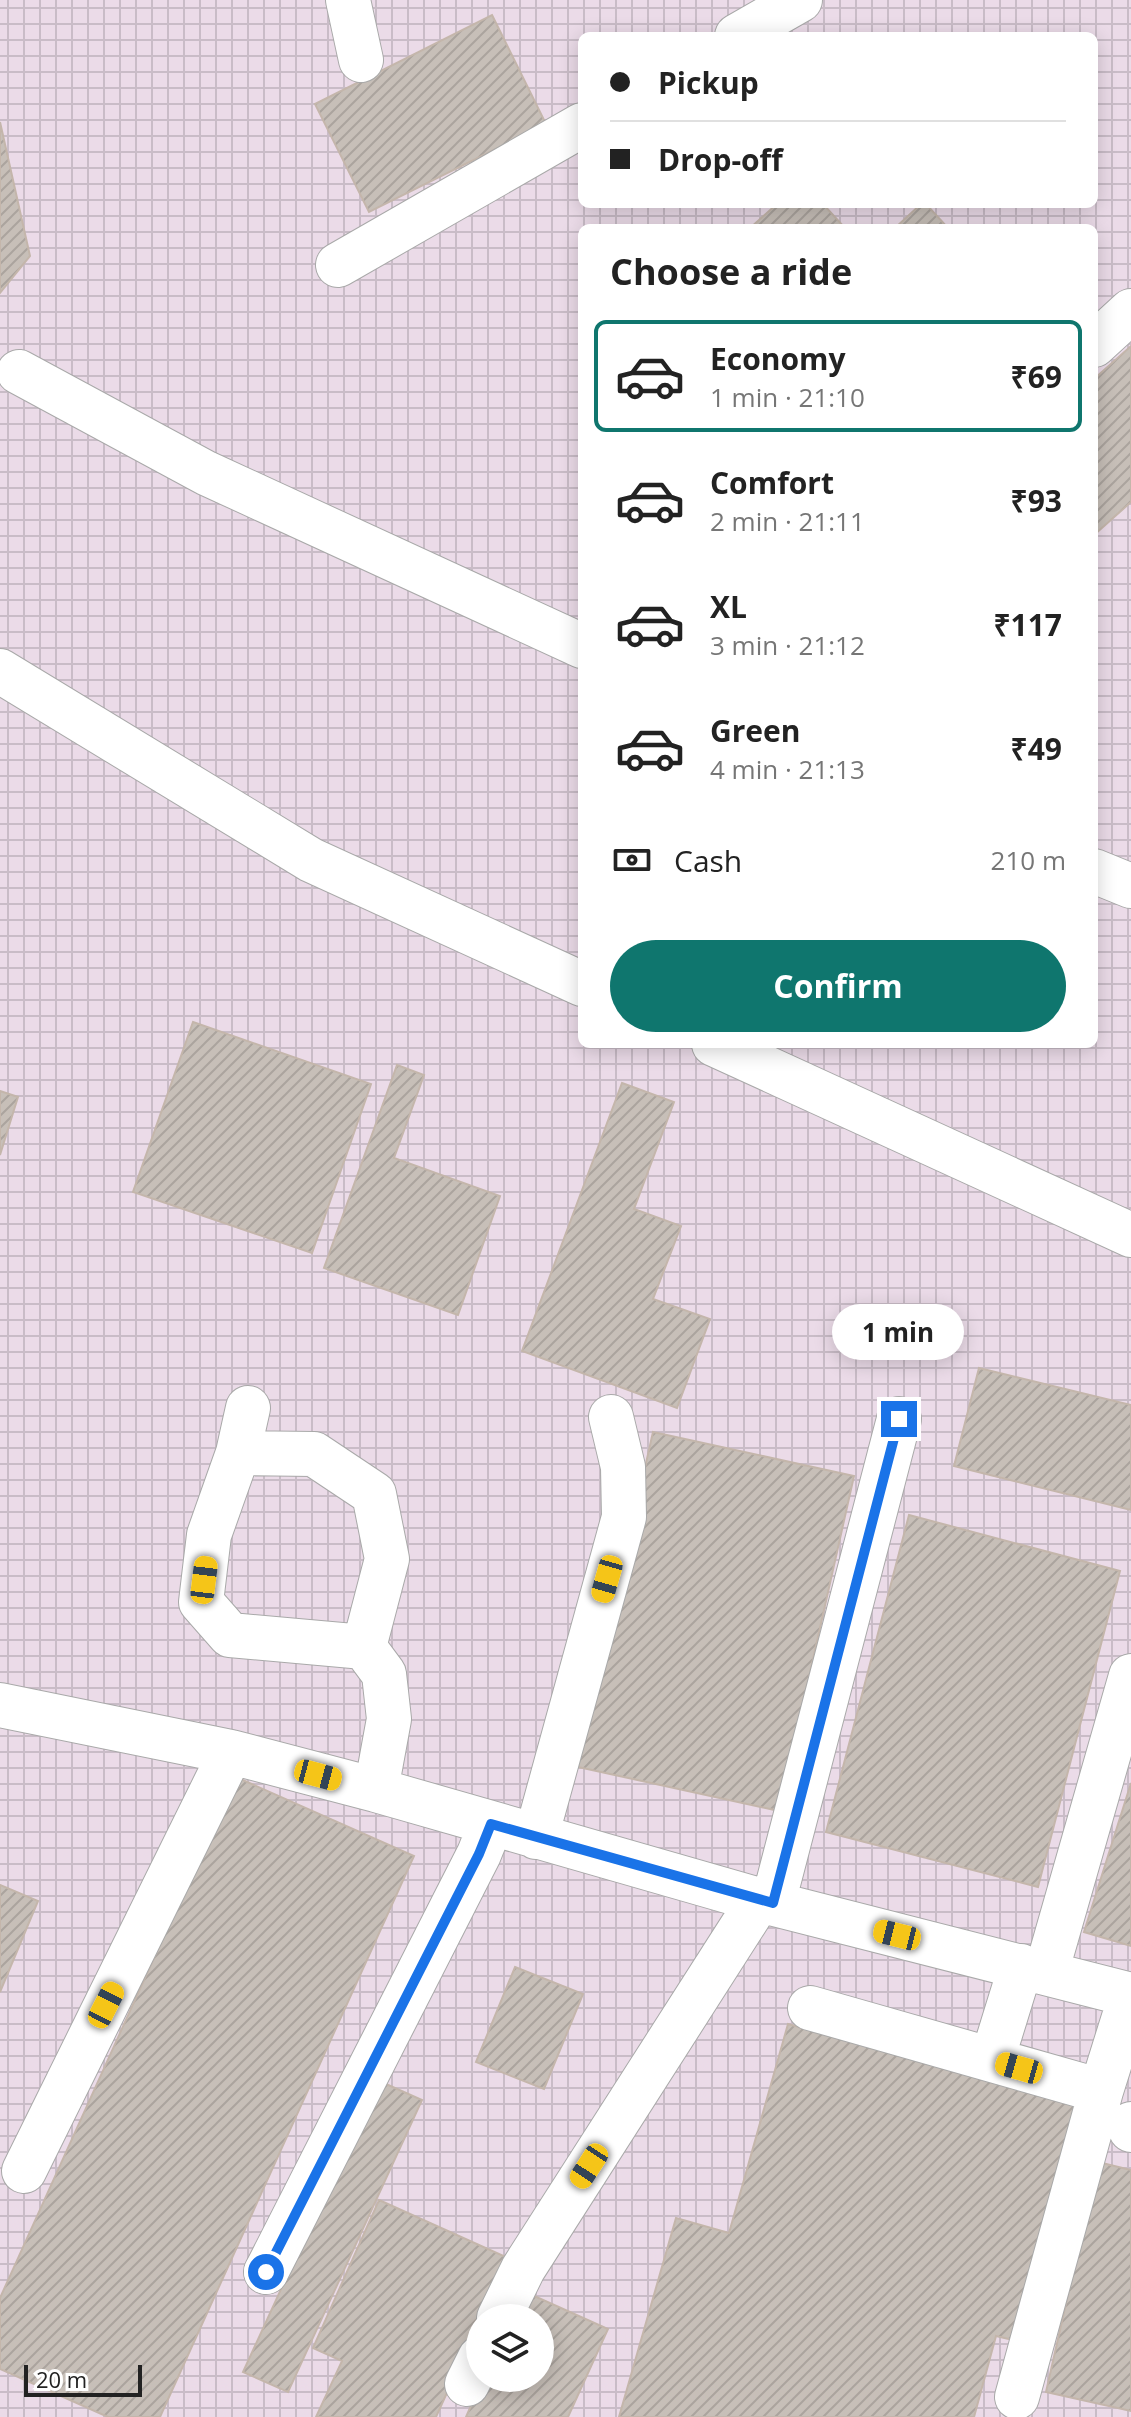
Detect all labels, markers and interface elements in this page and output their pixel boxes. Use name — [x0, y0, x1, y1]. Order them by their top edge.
text: Pickup — [658, 62, 759, 103]
text: Drop-off — [658, 139, 783, 180]
text: Choose a ride — [610, 247, 852, 296]
text: Economy — [710, 338, 846, 379]
icon: car — [614, 340, 686, 412]
text: ₹69 — [1011, 356, 1062, 397]
text: 1 min · 21:10 — [710, 379, 865, 415]
text: Comfort — [710, 462, 834, 503]
icon: car — [614, 464, 686, 536]
text: ₹93 — [1011, 480, 1062, 521]
text: 2 min · 21:11 — [710, 503, 865, 539]
text: XL — [710, 586, 747, 627]
icon: car — [614, 588, 686, 660]
text: ₹117 — [993, 604, 1062, 645]
text: 3 min · 21:12 — [710, 627, 865, 663]
text: Green — [710, 710, 801, 751]
icon: car — [614, 712, 686, 784]
text: ₹49 — [1011, 728, 1062, 769]
text: 4 min · 21:13 — [710, 751, 865, 787]
icon: cash — [610, 838, 654, 882]
text: Cash — [674, 840, 742, 881]
text: 210 m — [991, 842, 1066, 878]
button: Confirm — [610, 940, 1066, 1032]
callout: 1 min — [833, 1303, 965, 1359]
text: 1 min — [862, 1314, 934, 1350]
route end — [881, 1401, 917, 1437]
car — [589, 1553, 625, 1605]
car — [189, 1555, 219, 1605]
car — [292, 1757, 344, 1793]
car — [871, 1918, 923, 1952]
car — [84, 1978, 128, 2032]
car — [993, 2050, 1045, 2086]
car — [566, 2139, 612, 2193]
route start — [248, 2254, 284, 2290]
map controls — [466, 2304, 554, 2392]
button: layers — [466, 2304, 554, 2392]
scale bar — [24, 2361, 142, 2397]
text: 20 m — [36, 2364, 87, 2394]

